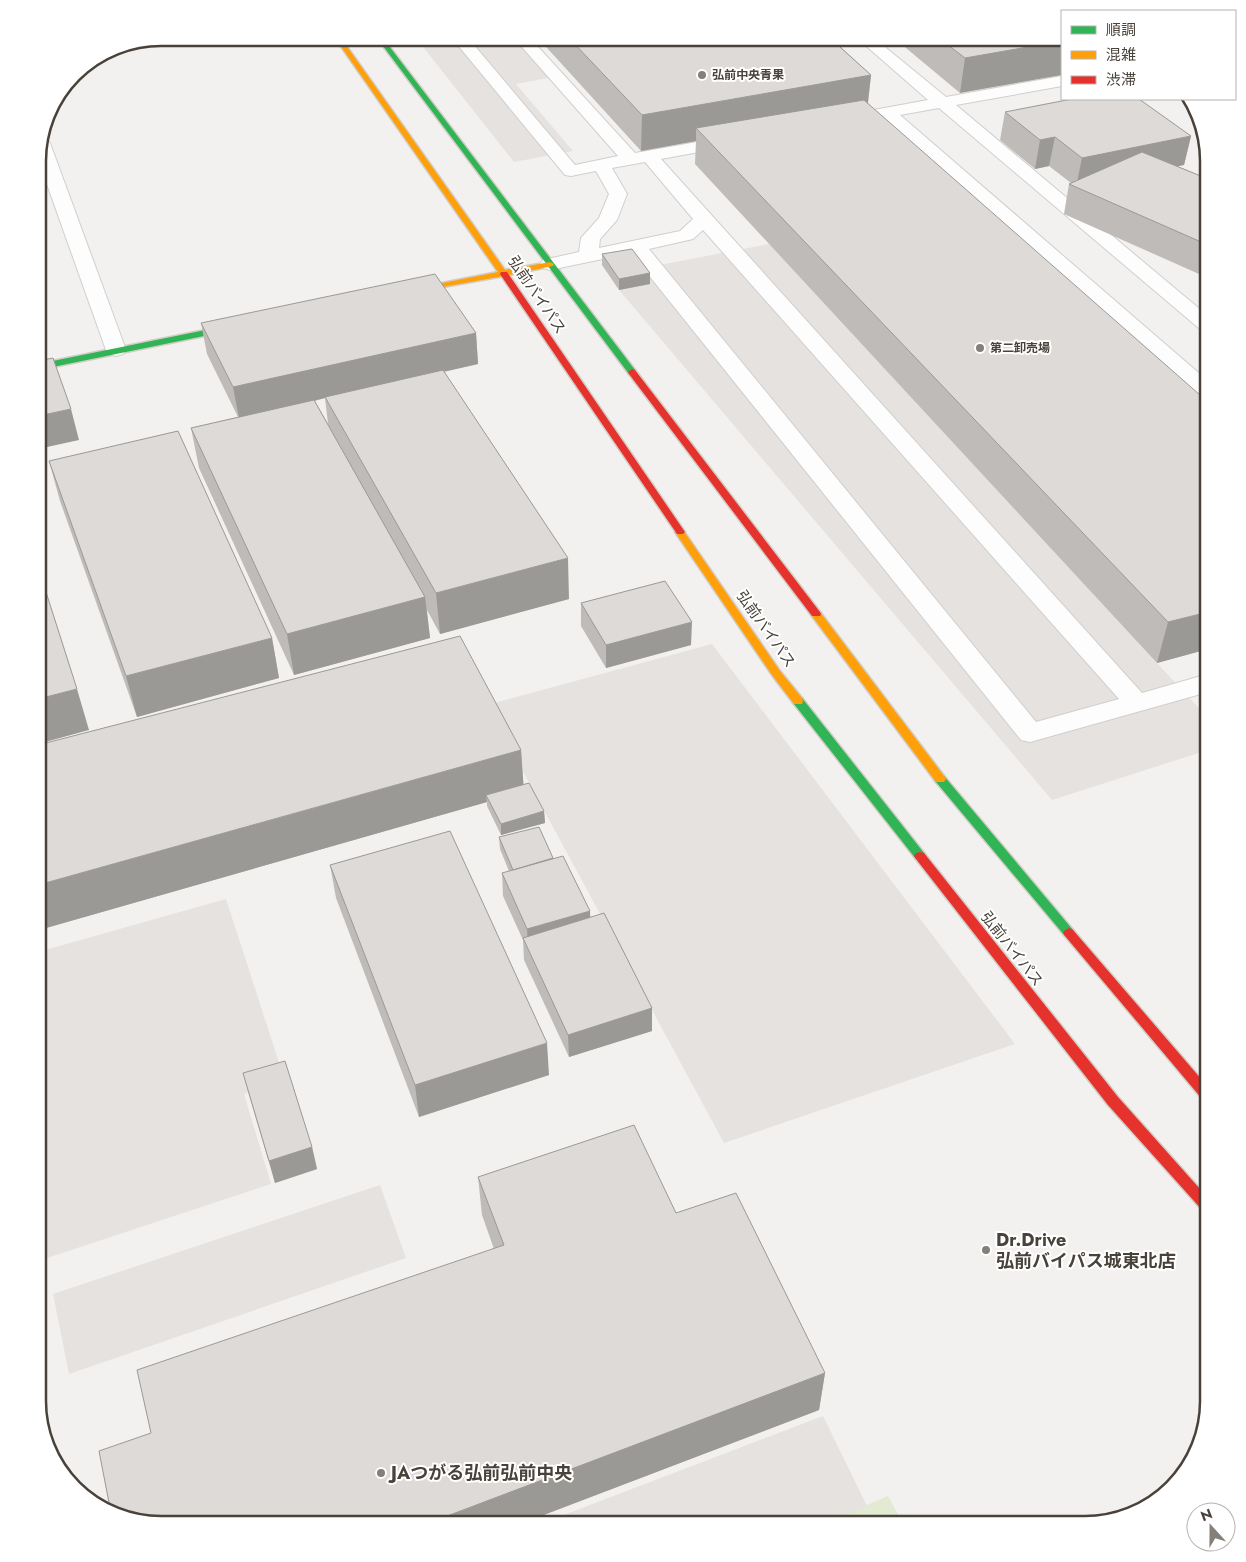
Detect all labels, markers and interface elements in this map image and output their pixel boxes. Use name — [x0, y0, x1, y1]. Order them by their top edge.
legend — [1061, 10, 1236, 100]
text: 順調 — [1106, 19, 1136, 41]
text: 混雑 — [1106, 44, 1136, 66]
place label: 弘前中央青果 — [712, 66, 784, 84]
marker: 弘前中央青果 — [696, 69, 708, 81]
text: 渋滞 — [1106, 69, 1136, 91]
street label: 弘前バイパス — [503, 252, 571, 338]
place label: 第二卸売場 — [990, 339, 1050, 357]
marker: 第二卸売場 — [974, 342, 986, 354]
street label: 弘前バイパス — [731, 586, 801, 672]
street label: 弘前バイパス — [976, 907, 1048, 991]
place label: Dr.Drive 弘前バイパス城東北店 — [996, 1227, 1176, 1274]
marker: Dr.Drive 弘前バイパス城東北店 — [980, 1244, 992, 1256]
place label: JAつがる弘前弘前中央 — [388, 1460, 572, 1486]
marker: JAつがる弘前弘前中央 — [375, 1467, 387, 1479]
north arrow — [1186, 1502, 1236, 1552]
text: N — [1198, 1504, 1215, 1526]

